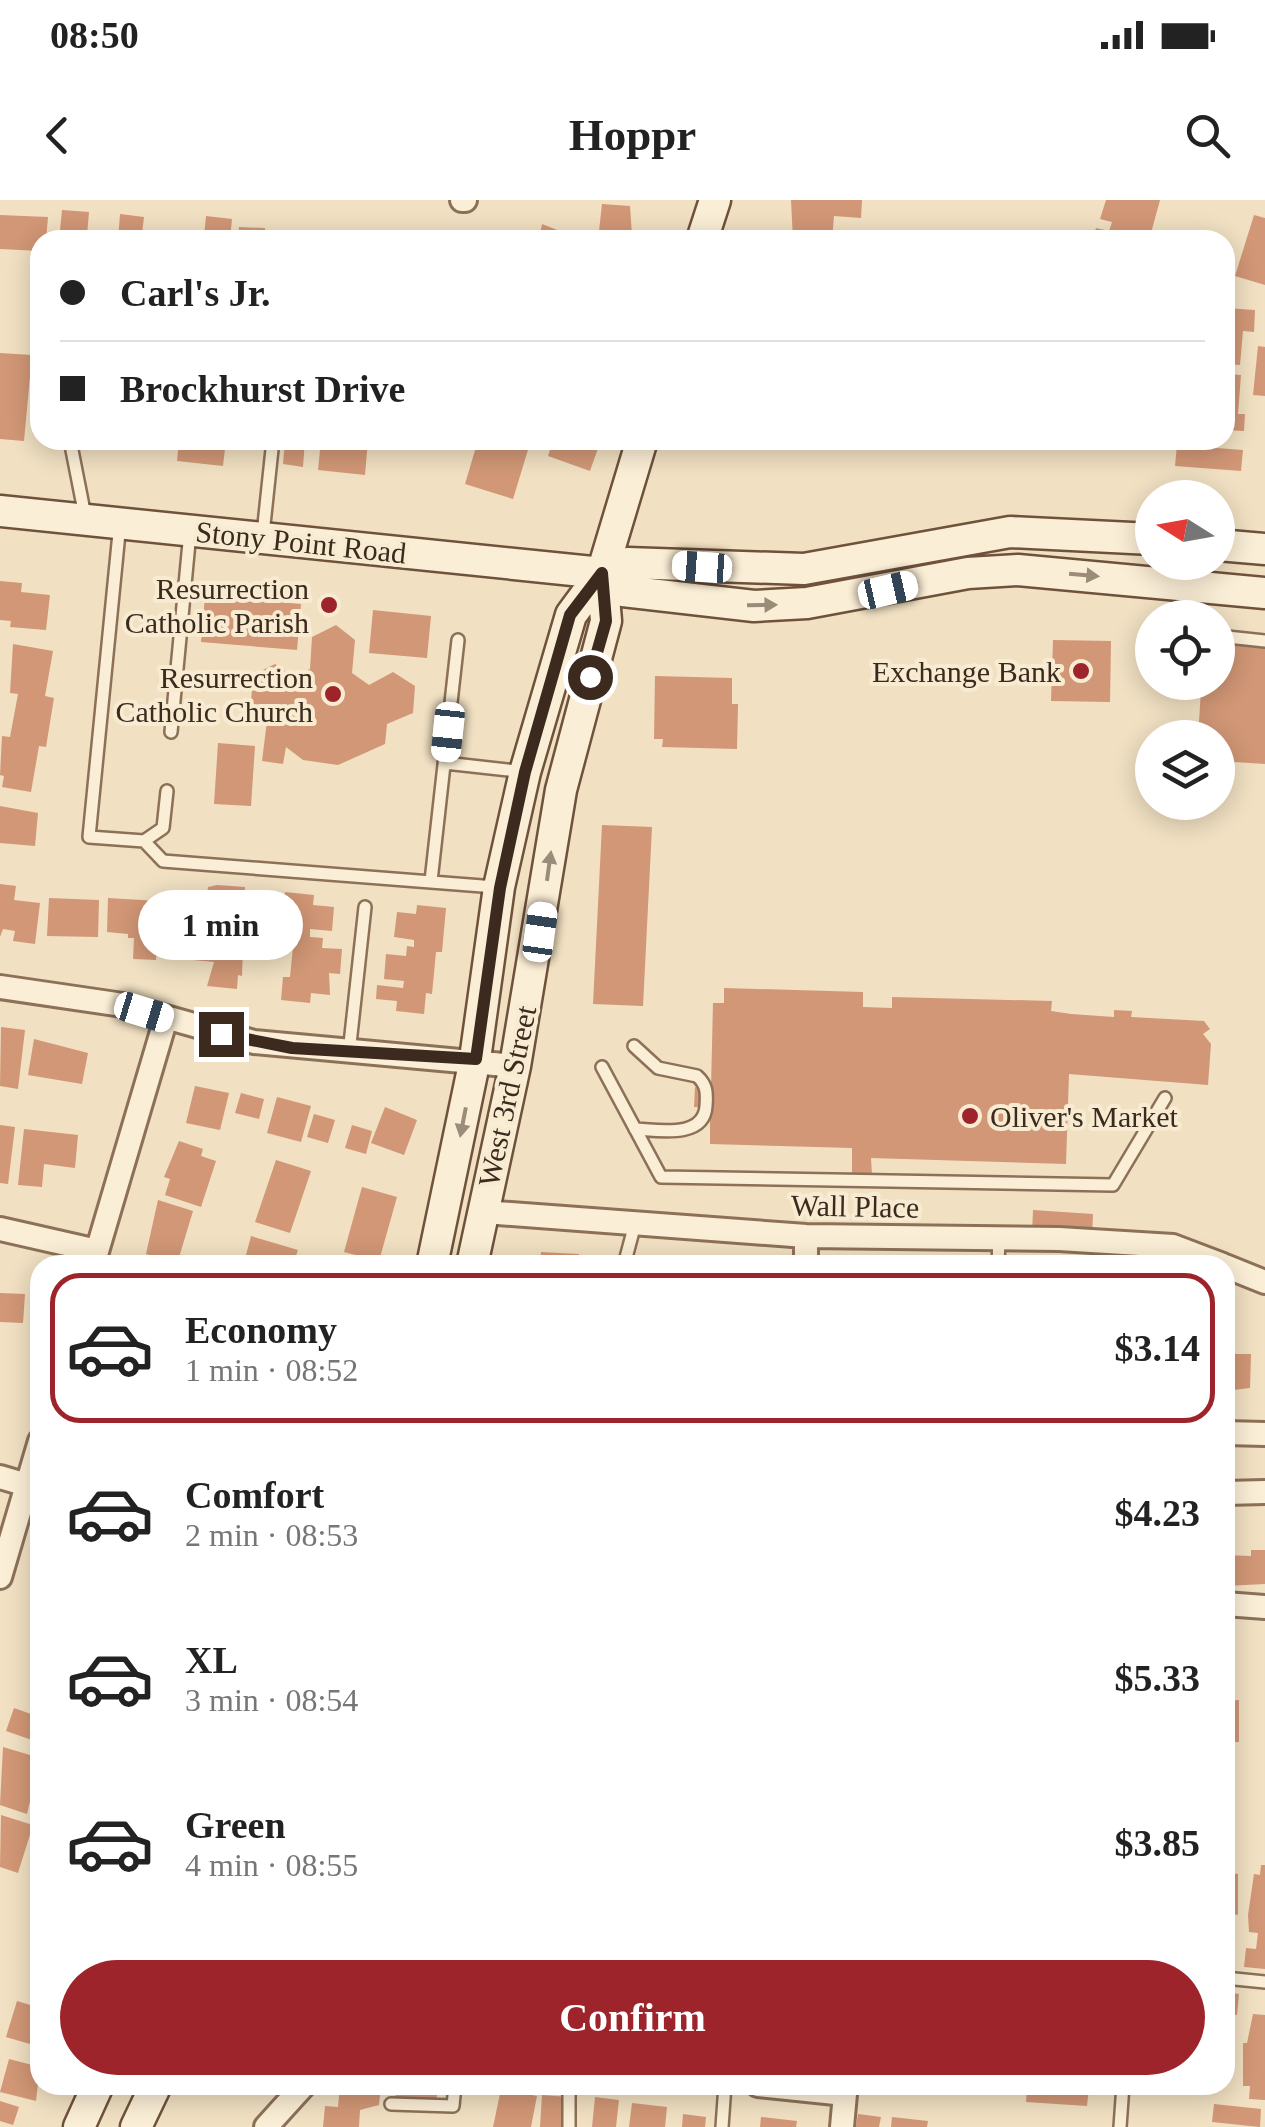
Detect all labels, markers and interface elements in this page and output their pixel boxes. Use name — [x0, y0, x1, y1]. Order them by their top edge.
text: 08:50 — [50, 14, 139, 56]
icon: back — [30, 108, 85, 163]
icon: search — [1180, 108, 1235, 163]
text: Hoppr — [569, 110, 696, 160]
text: Carl's Jr. — [120, 272, 271, 314]
text: Brockhurst Drive — [120, 368, 405, 410]
north arrow — [1135, 480, 1235, 580]
map controls — [1135, 480, 1235, 820]
street label: Stony Point Road — [194, 515, 408, 569]
car — [671, 550, 733, 584]
one-way arrow — [1068, 567, 1100, 583]
car — [855, 569, 921, 611]
place label: Resurrection Catholic Parish — [125, 572, 309, 639]
marker: Resurrection Catholic Parish — [318, 594, 340, 616]
one-way arrow — [747, 597, 779, 613]
button: locate — [1135, 600, 1235, 700]
route start — [568, 655, 613, 700]
place label: Exchange Bank — [872, 655, 1061, 688]
marker: Exchange Bank — [1070, 660, 1092, 682]
place label: Resurrection Catholic Church — [116, 661, 313, 728]
marker: Resurrection Catholic Church — [322, 683, 344, 705]
car — [430, 701, 466, 763]
button: layers — [1135, 720, 1235, 820]
one-way arrow — [541, 850, 557, 881]
callout: 1 min — [138, 889, 304, 959]
car — [521, 900, 559, 964]
text: 1 min — [182, 907, 259, 943]
car — [111, 989, 177, 1035]
street label: West 3rd Street — [472, 1002, 542, 1190]
route end — [199, 1012, 244, 1057]
place label: Oliver's Market — [990, 1100, 1179, 1133]
marker: Oliver's Market — [959, 1105, 981, 1127]
one-way arrow — [455, 1107, 470, 1138]
street label: Wall Place — [791, 1188, 919, 1224]
icon: car — [65, 1303, 155, 1393]
text: Economy — [185, 1309, 337, 1351]
text: $3.14 — [1115, 1327, 1200, 1369]
text: 1 min · 08:52 — [185, 1352, 358, 1388]
icon: car — [65, 1468, 155, 1558]
text: Comfort — [185, 1474, 324, 1516]
text: $4.23 — [1115, 1492, 1200, 1534]
text: 2 min · 08:53 — [185, 1517, 358, 1553]
icon: car — [65, 1633, 155, 1723]
text: XL — [185, 1639, 238, 1681]
text: $5.33 — [1115, 1657, 1200, 1699]
text: 3 min · 08:54 — [185, 1682, 358, 1718]
icon: car — [65, 1798, 155, 1888]
text: Green — [185, 1804, 286, 1846]
text: $3.85 — [1115, 1822, 1200, 1864]
text: 4 min · 08:55 — [185, 1847, 358, 1883]
button: Confirm — [60, 1960, 1205, 2075]

